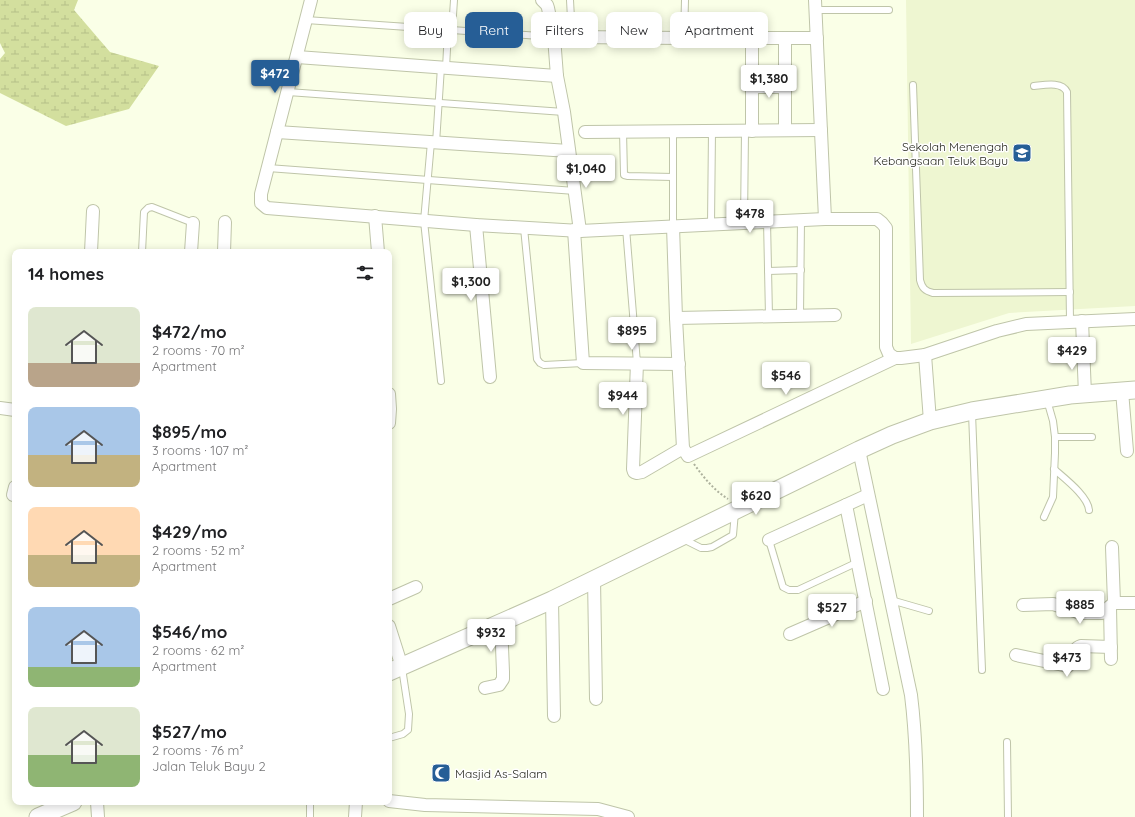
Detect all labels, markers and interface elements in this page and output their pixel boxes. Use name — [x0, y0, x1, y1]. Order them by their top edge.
chip: Buy — [404, 12, 457, 48]
chip: Rent — [465, 12, 523, 48]
chip: Filters — [531, 12, 598, 48]
chip: New — [606, 12, 662, 48]
chip: Apartment — [670, 12, 768, 48]
pin: $472 — [251, 60, 299, 94]
text: $472 — [260, 65, 290, 81]
pin: $1,380 — [736, 65, 802, 99]
text: $1,380 — [750, 70, 788, 86]
place label: Sekolah Menengah Kebangsaan Teluk Bayu — [873, 139, 1008, 168]
school or university icon: Sekolah Menengah Kebangsaan Teluk Bayu — [1011, 142, 1033, 164]
pin: $1,040 — [553, 155, 619, 189]
text: $1,040 — [566, 160, 606, 176]
pin: $478 — [726, 200, 774, 234]
text: $478 — [735, 205, 765, 221]
icon: filters — [354, 262, 376, 284]
text: 14 homes — [28, 263, 104, 284]
pin: $1,300 — [438, 268, 504, 302]
text: $1,300 — [451, 273, 491, 289]
pin: $895 — [608, 317, 656, 351]
text: $472/mo — [152, 321, 227, 342]
text: $895 — [617, 322, 647, 338]
icon: home — [60, 323, 108, 371]
pin: $429 — [1048, 337, 1096, 371]
text: 2 rooms · 70 m² — [152, 342, 245, 358]
text: $429 — [1057, 342, 1087, 358]
text: Apartment — [152, 358, 217, 374]
pin: $546 — [762, 362, 810, 396]
text: $546 — [771, 367, 801, 383]
pin: $944 — [599, 382, 647, 416]
text: $944 — [608, 387, 638, 403]
text: $895/mo — [152, 421, 227, 442]
icon: home — [60, 423, 108, 471]
text: 3 rooms · 107 m² — [152, 442, 248, 458]
text: Apartment — [152, 458, 217, 474]
pin: $620 — [732, 482, 780, 516]
text: $620 — [741, 487, 771, 503]
text: $429/mo — [152, 521, 227, 542]
icon: home — [60, 523, 108, 571]
text: 2 rooms · 52 m² — [152, 542, 245, 558]
text: Apartment — [152, 558, 217, 574]
pin: $885 — [1056, 591, 1104, 625]
pin: $527 — [808, 594, 856, 628]
text: $885 — [1065, 596, 1095, 612]
text: $527 — [817, 599, 847, 615]
pin: $932 — [467, 619, 515, 653]
text: $546/mo — [152, 621, 227, 642]
icon: home — [60, 623, 108, 671]
text: $932 — [476, 624, 506, 640]
text: 2 rooms · 62 m² — [152, 642, 244, 658]
pin: $473 — [1043, 644, 1091, 678]
text: $473 — [1052, 649, 1082, 665]
text: Apartment — [152, 658, 217, 674]
text: $527/mo — [152, 721, 227, 742]
icon: home — [60, 723, 108, 771]
text: 2 rooms · 76 m² — [152, 742, 244, 758]
text: Jalan Teluk Bayu 2 — [152, 758, 266, 774]
mosque icon: Masjid As-Salam — [430, 762, 452, 784]
place label: Masjid As-Salam — [455, 766, 547, 781]

